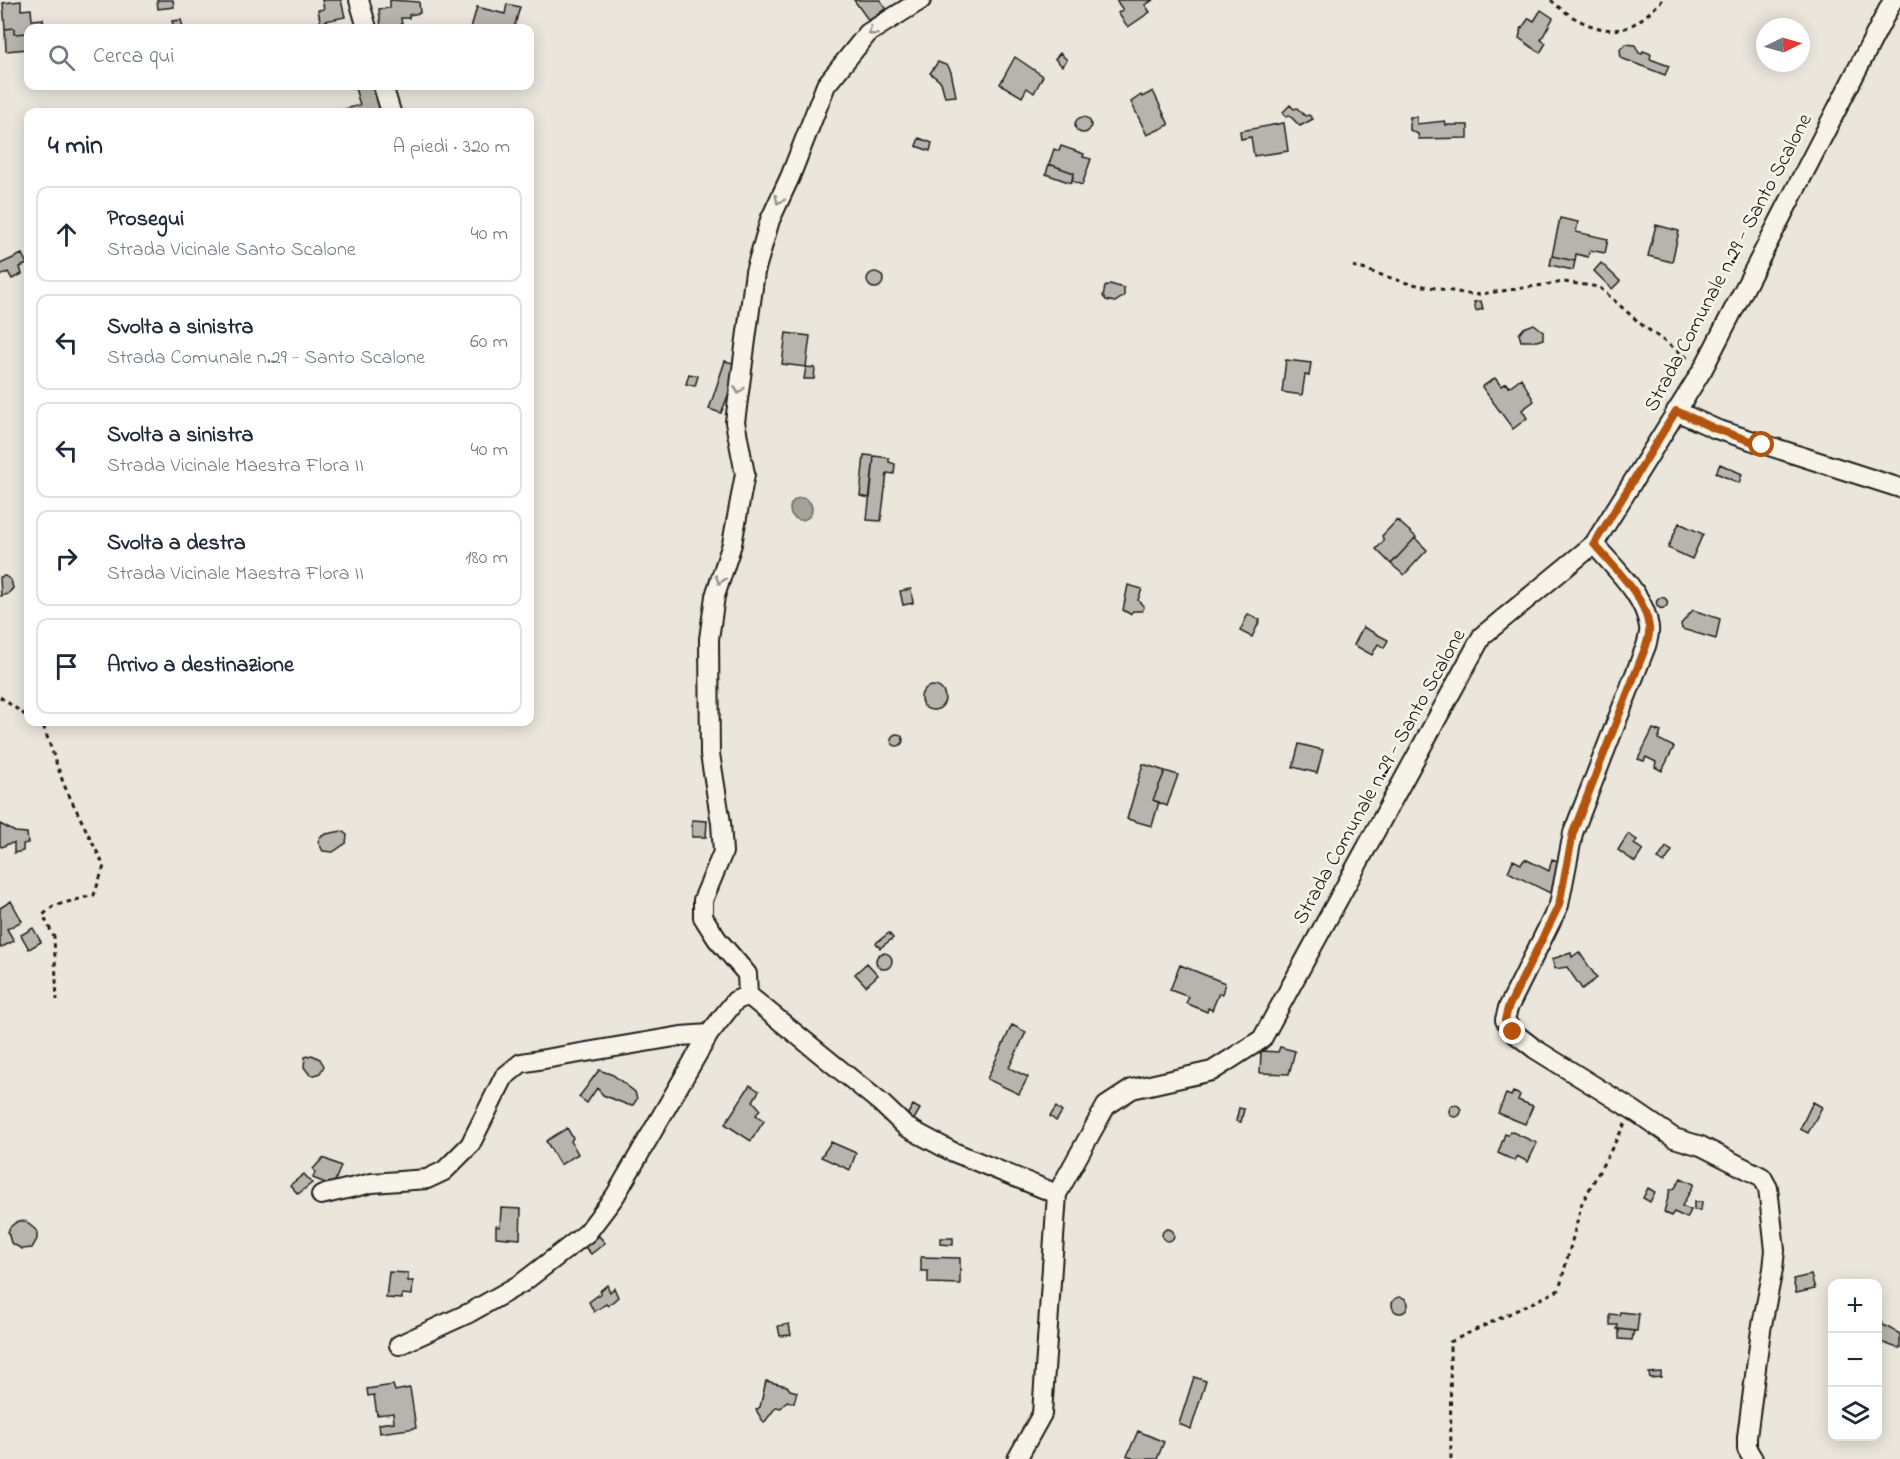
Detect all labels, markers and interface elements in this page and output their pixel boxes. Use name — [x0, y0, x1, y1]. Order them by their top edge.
north arrow — [1756, 18, 1810, 72]
search box — [24, 24, 534, 90]
one-way arrow — [868, 24, 879, 35]
icon: search — [45, 41, 78, 74]
text: Cerca qui — [93, 41, 175, 73]
street label: Strada Comunale n.29 - Santo Scalone — [1637, 108, 1821, 417]
text: 4 min — [48, 128, 103, 166]
text: A piedi · 320 m — [393, 133, 510, 162]
one-way arrow — [775, 193, 787, 204]
text: Prosegui — [107, 204, 184, 236]
icon: ahead — [50, 218, 83, 251]
text: 40 m — [471, 220, 508, 249]
text: Strada Vicinale Santo Scalone — [107, 236, 356, 265]
text: Svolta a sinistra — [107, 312, 254, 344]
icon: left — [50, 326, 83, 359]
text: 60 m — [470, 328, 508, 357]
text: Strada Comunale n.29 - Santo Scalone — [107, 344, 425, 373]
one-way arrow — [734, 385, 746, 394]
text: Svolta a sinistra — [107, 420, 254, 452]
route start — [1748, 431, 1774, 457]
icon: left — [50, 434, 83, 467]
text: 40 m — [471, 436, 508, 465]
text: Strada Vicinale Maestra Flora II — [107, 452, 364, 481]
text: Svolta a destra — [107, 528, 246, 560]
icon: right — [50, 542, 83, 575]
text: 180 m — [465, 544, 508, 573]
text: Strada Vicinale Maestra Flora II — [107, 560, 364, 589]
one-way arrow — [715, 574, 727, 585]
street label: Strada Comunale n.29 - Santo Scalone — [1286, 623, 1474, 930]
icon: arrive — [50, 650, 83, 683]
text: Arrivo a destinazione — [107, 650, 294, 682]
route end — [1499, 1018, 1525, 1044]
map controls — [1828, 1279, 1882, 1441]
button: + — [1828, 1279, 1882, 1333]
button: − — [1828, 1333, 1882, 1387]
button: layers — [1828, 1387, 1882, 1441]

